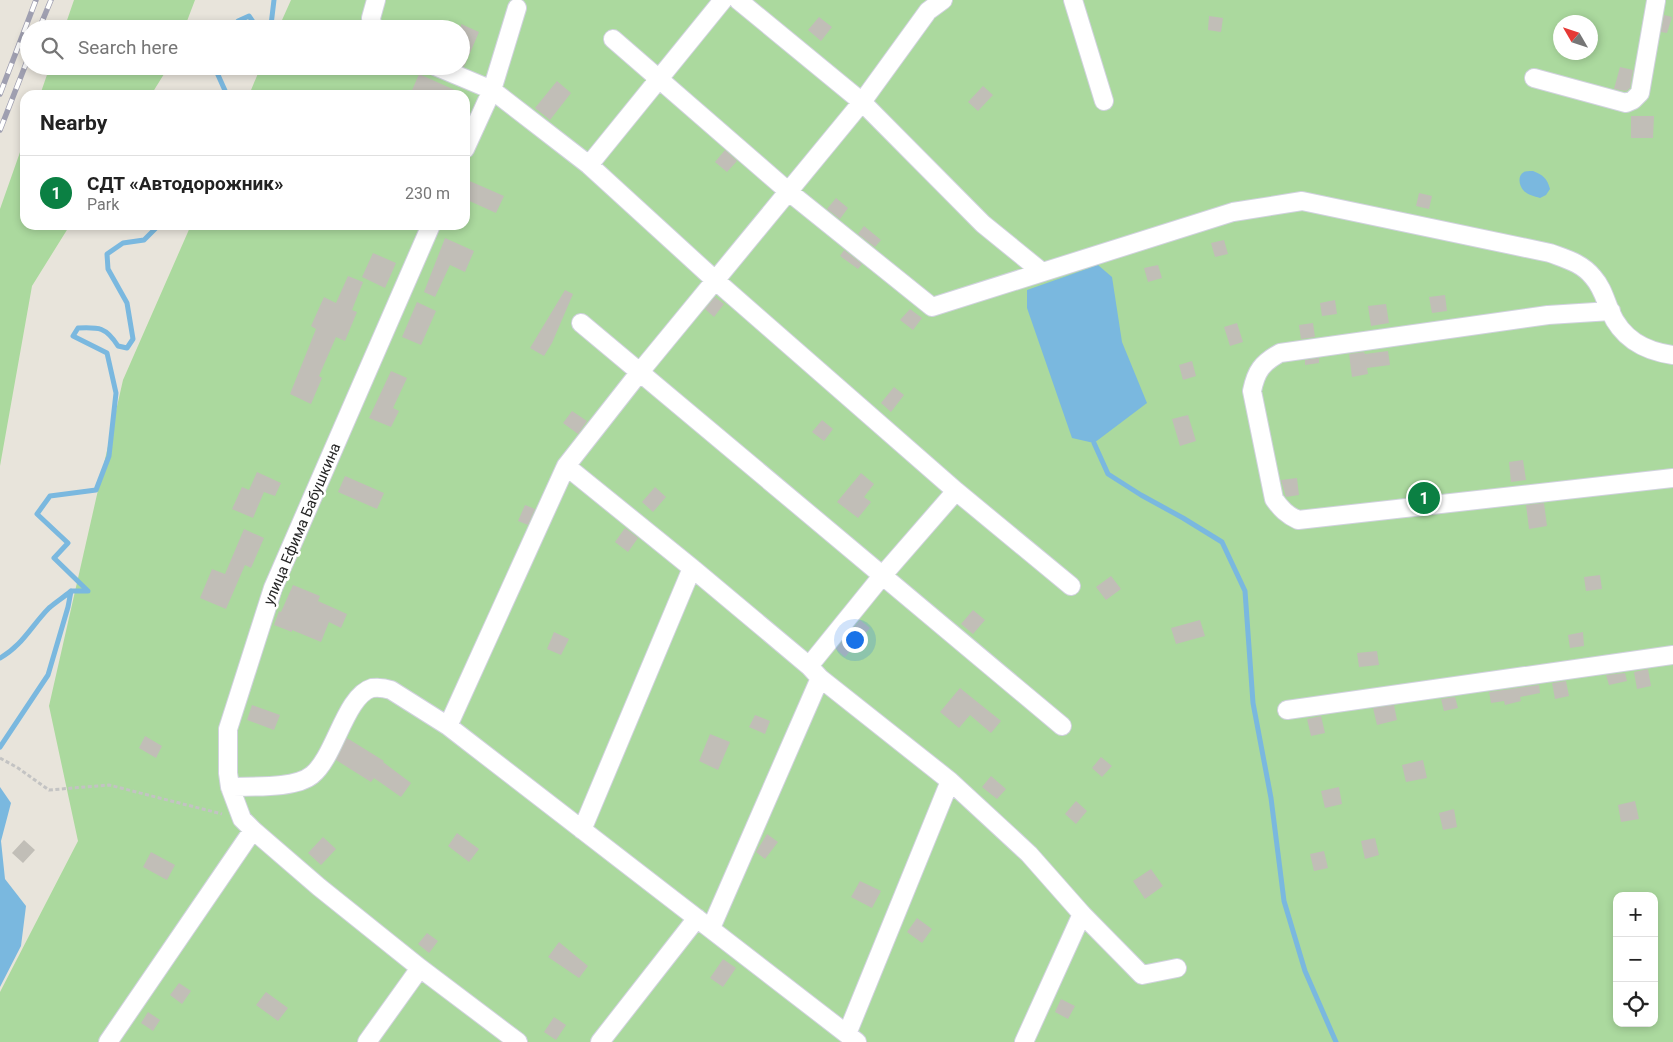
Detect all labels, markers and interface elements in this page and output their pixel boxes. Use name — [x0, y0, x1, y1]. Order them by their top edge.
north arrow — [1553, 15, 1598, 60]
search box — [20, 20, 470, 75]
icon: search — [38, 34, 66, 62]
text: Search here — [78, 36, 178, 59]
text: Nearby — [40, 111, 107, 135]
text: СДТ «Автодорожник» — [87, 172, 284, 195]
text: 1 — [51, 184, 61, 203]
text: 230 m — [405, 184, 450, 203]
text: Park — [87, 195, 119, 214]
street label: улица Ефима Бабушкина — [260, 440, 344, 608]
pin: 1 — [1408, 479, 1440, 517]
your location — [842, 627, 868, 653]
map controls — [1613, 892, 1658, 1027]
button: + — [1613, 892, 1658, 937]
button: − — [1613, 937, 1658, 982]
button: locate — [1613, 982, 1658, 1027]

